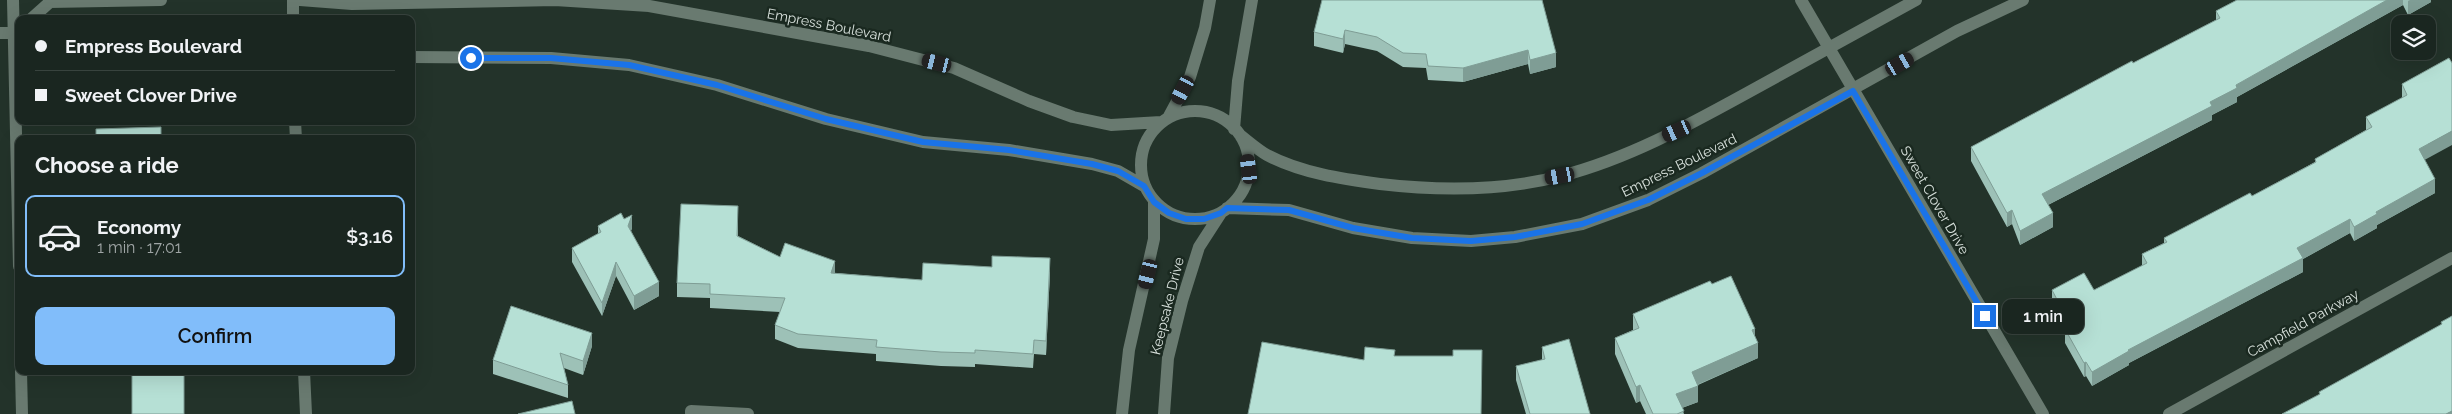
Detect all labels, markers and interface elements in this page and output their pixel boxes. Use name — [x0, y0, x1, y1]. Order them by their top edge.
street label: Empress Boulevard — [766, 5, 892, 45]
map controls — [2391, 15, 2436, 60]
button: layers — [2391, 15, 2436, 60]
text: Empress Boulevard — [65, 35, 242, 57]
route start — [460, 47, 482, 69]
car — [1883, 50, 1916, 78]
car — [920, 52, 953, 74]
car — [1169, 73, 1196, 107]
text: Sweet Clover Drive — [65, 84, 237, 106]
car — [1660, 118, 1693, 144]
street label: Empress Boulevard — [1619, 130, 1739, 200]
street label: Sweet Clover Drive — [1897, 143, 1973, 257]
text: Choose a ride — [35, 152, 179, 178]
car — [1239, 153, 1258, 185]
car — [1543, 166, 1576, 186]
icon: car — [37, 214, 82, 259]
text: Economy — [97, 216, 181, 238]
text: $3.16 — [346, 225, 393, 247]
text: 1 min · 17:01 — [97, 238, 182, 257]
street label: Keepsake Drive — [1147, 255, 1187, 357]
car — [1137, 258, 1158, 290]
street label: Campfield Parkway — [2245, 286, 2362, 360]
callout: 1 min — [2002, 298, 2085, 334]
route end — [1974, 305, 1996, 327]
button: Confirm — [35, 307, 395, 365]
text: 1 min — [2023, 307, 2063, 326]

